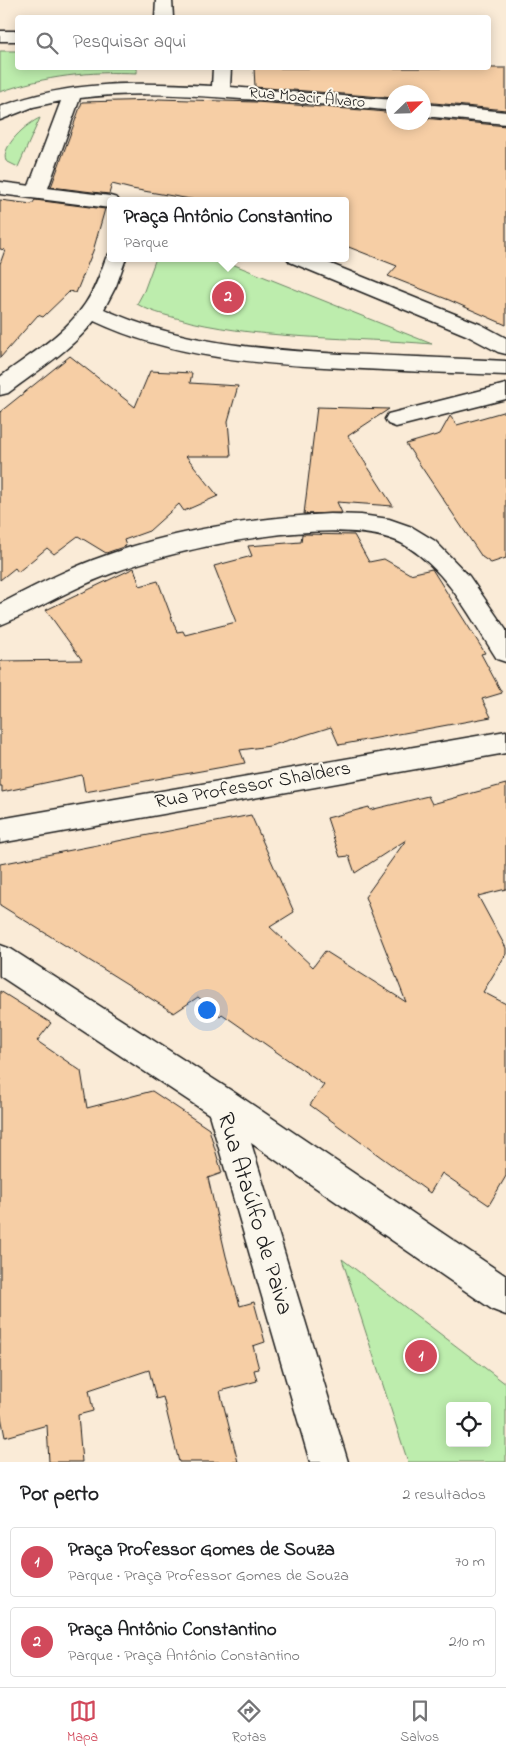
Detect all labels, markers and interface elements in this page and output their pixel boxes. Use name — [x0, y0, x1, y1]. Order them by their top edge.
search box — [15, 15, 491, 70]
icon: search — [33, 29, 61, 57]
text: Pesquisar aqui — [73, 29, 186, 56]
street label: Rua Moacir Álvaro — [248, 81, 366, 115]
north arrow — [386, 85, 431, 130]
popup — [107, 197, 349, 262]
text: Praça Antônio Constantino — [124, 204, 332, 231]
text: Parque — [124, 231, 169, 255]
pin: 2 — [212, 278, 244, 316]
street label: Rua Professor Shalders — [153, 754, 353, 818]
your location — [194, 997, 220, 1023]
street label: Rua Ataúlfo de Paiva — [207, 1109, 301, 1319]
pin: 1 — [405, 1337, 437, 1375]
map controls — [446, 1402, 491, 1447]
button: locate — [446, 1402, 491, 1447]
text: Por perto — [20, 1480, 99, 1510]
text: 2 resultados — [403, 1483, 486, 1507]
text: Praça Professor Gomes de Souza — [68, 1537, 335, 1564]
text: 1 — [34, 1550, 40, 1574]
text: 70 m — [455, 1550, 485, 1574]
text: Parque · Praça Professor Gomes de Souza — [68, 1564, 349, 1588]
text: Praça Antônio Constantino — [68, 1617, 277, 1644]
text: 2 — [33, 1630, 41, 1654]
text: 210 m — [449, 1630, 485, 1654]
text: Parque · Praça Antônio Constantino — [68, 1644, 300, 1668]
tab: Mapa — [67, 1697, 98, 1748]
tab: Rotas — [232, 1697, 266, 1748]
tab: Salvos — [400, 1697, 439, 1748]

